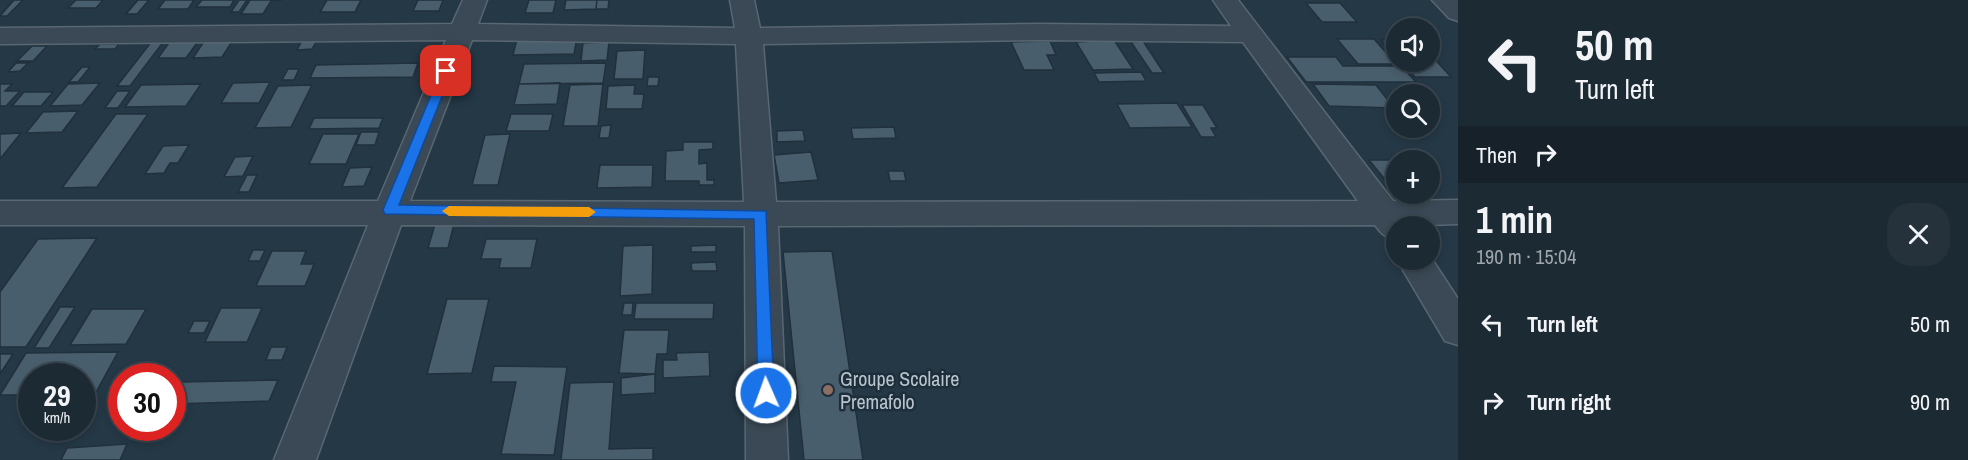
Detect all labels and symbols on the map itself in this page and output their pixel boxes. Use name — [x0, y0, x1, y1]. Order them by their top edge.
pin — [420, 45, 471, 96]
position arrow — [734, 361, 798, 425]
speed limit sign: 30 — [108, 363, 186, 441]
place label: Groupe Scolaire Premafolo — [840, 365, 959, 415]
marker: Groupe Scolaire Premafolo — [821, 383, 835, 397]

